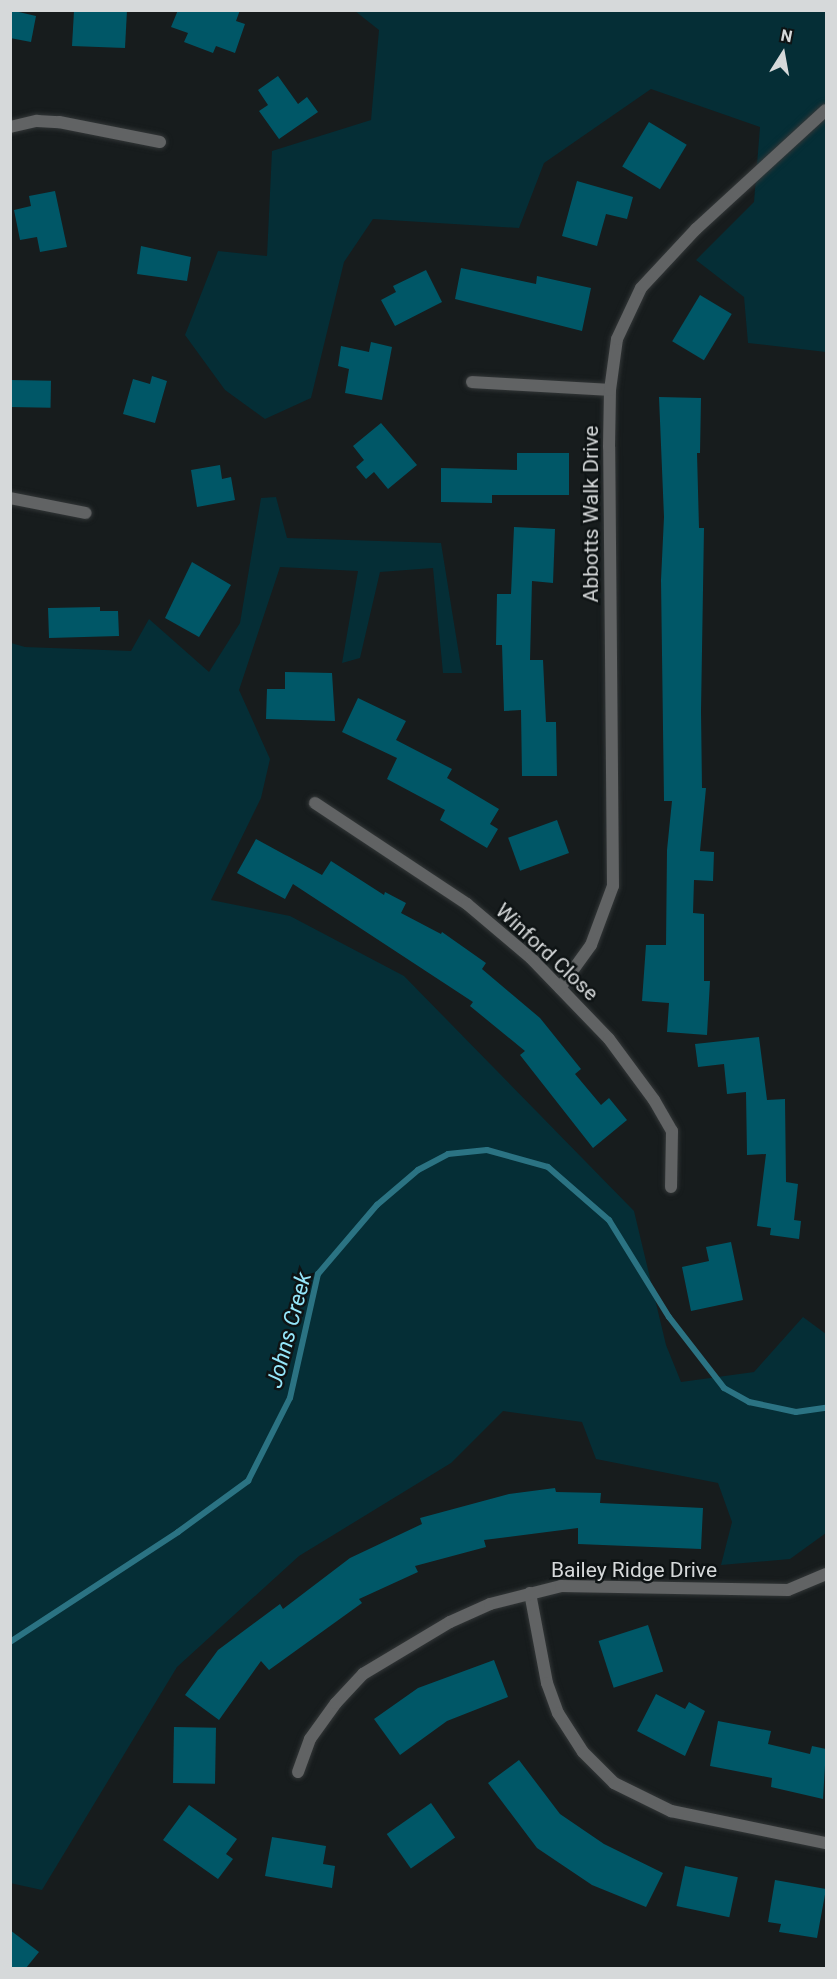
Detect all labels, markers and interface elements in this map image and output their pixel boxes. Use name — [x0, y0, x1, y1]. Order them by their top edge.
north arrow — [753, 24, 813, 84]
text: N — [779, 25, 794, 46]
street label: Abbotts Walk Drive — [578, 426, 604, 602]
street label: Winford Close — [490, 898, 604, 1006]
water label: Johns Creek — [261, 1269, 317, 1391]
street label: Bailey Ridge Drive — [551, 1557, 717, 1583]

